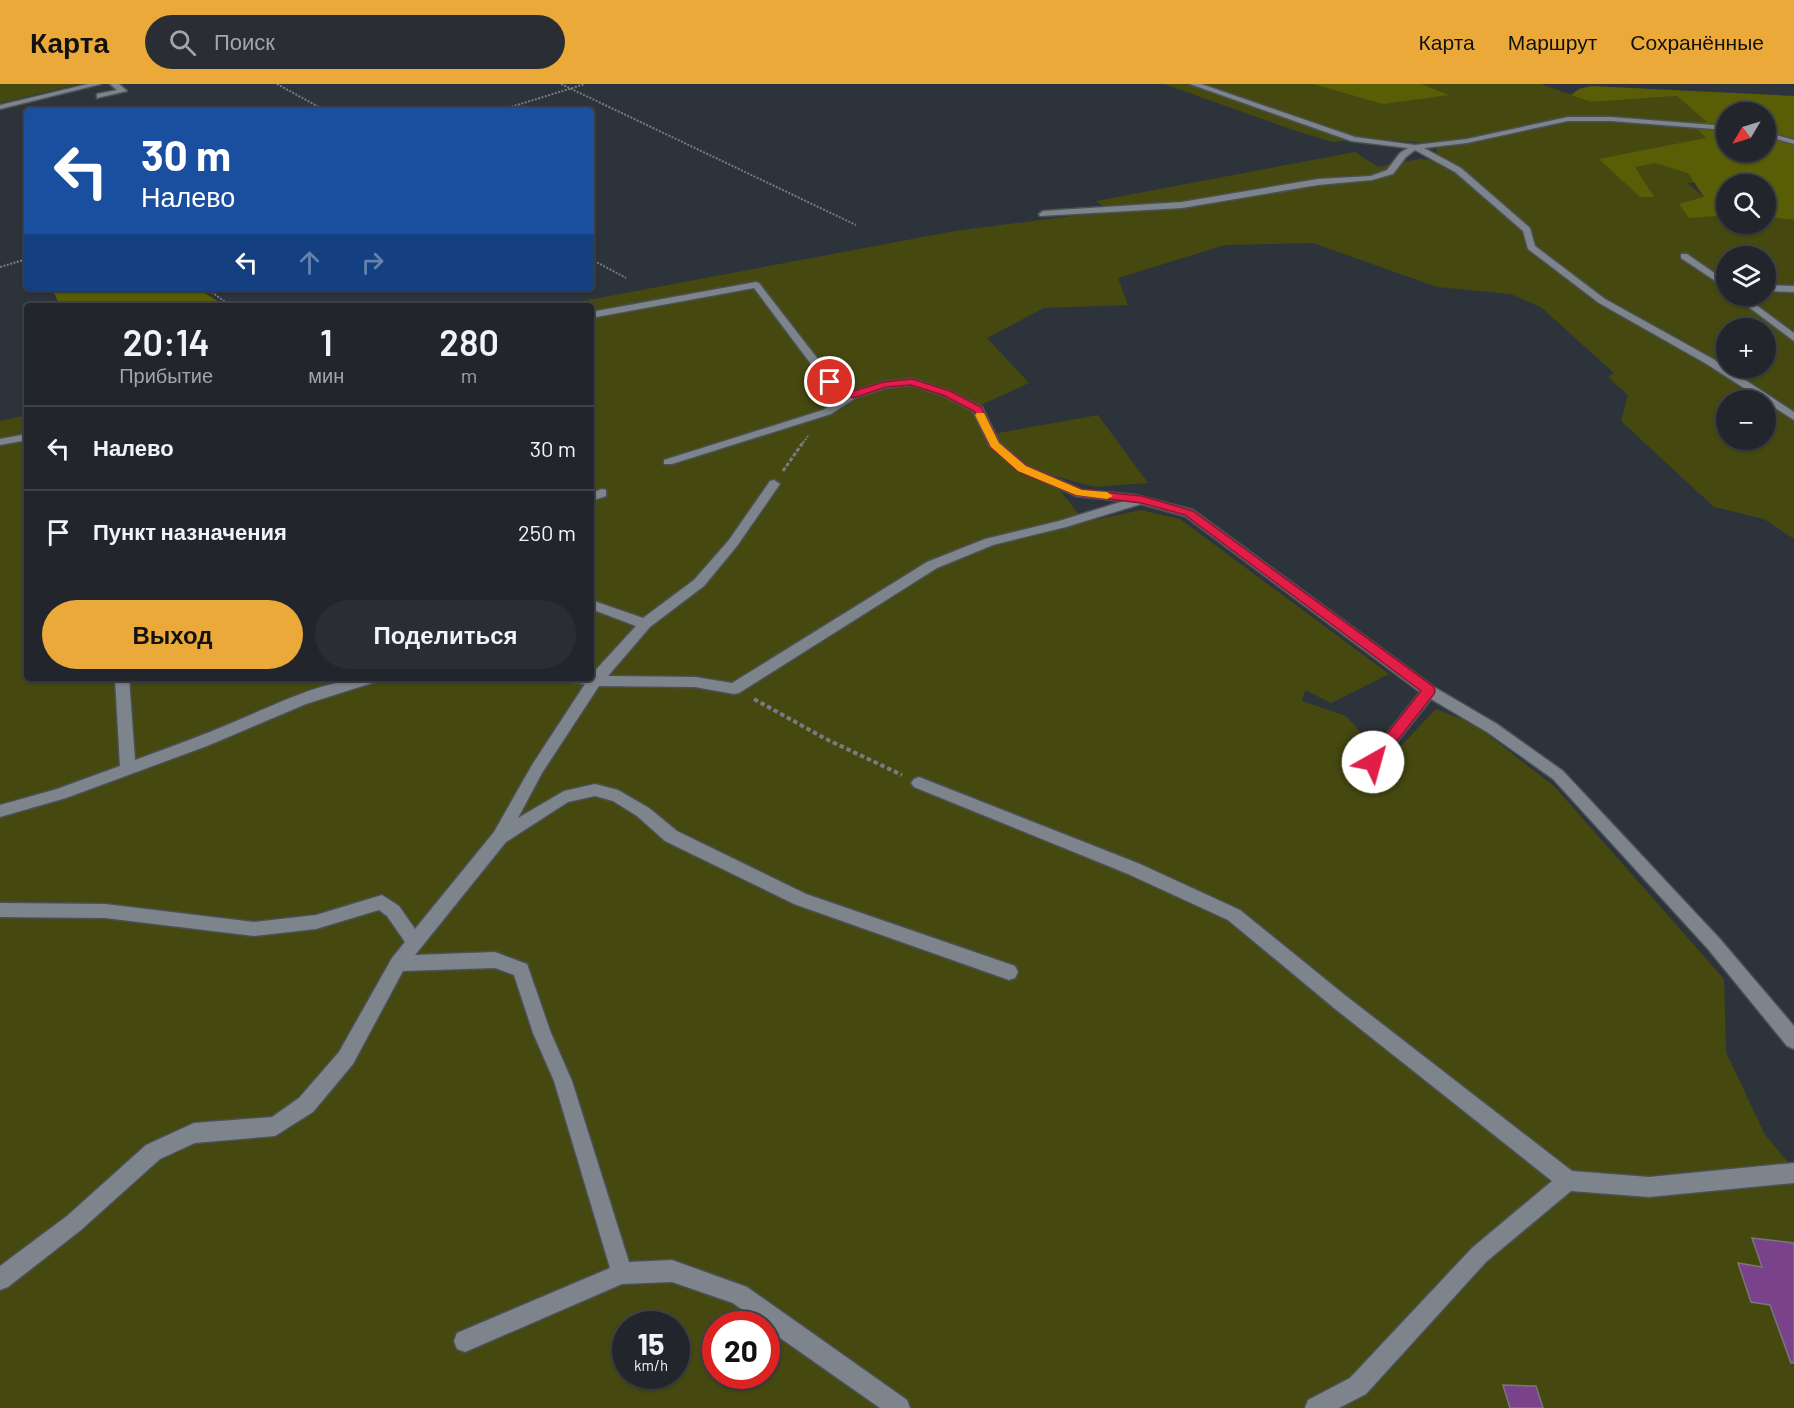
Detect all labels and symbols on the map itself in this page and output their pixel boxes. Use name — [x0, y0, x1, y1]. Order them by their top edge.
north arrow — [1716, 102, 1776, 162]
pin — [804, 356, 855, 407]
position arrow — [1341, 730, 1405, 794]
speed limit sign: 20 — [702, 1311, 780, 1389]

